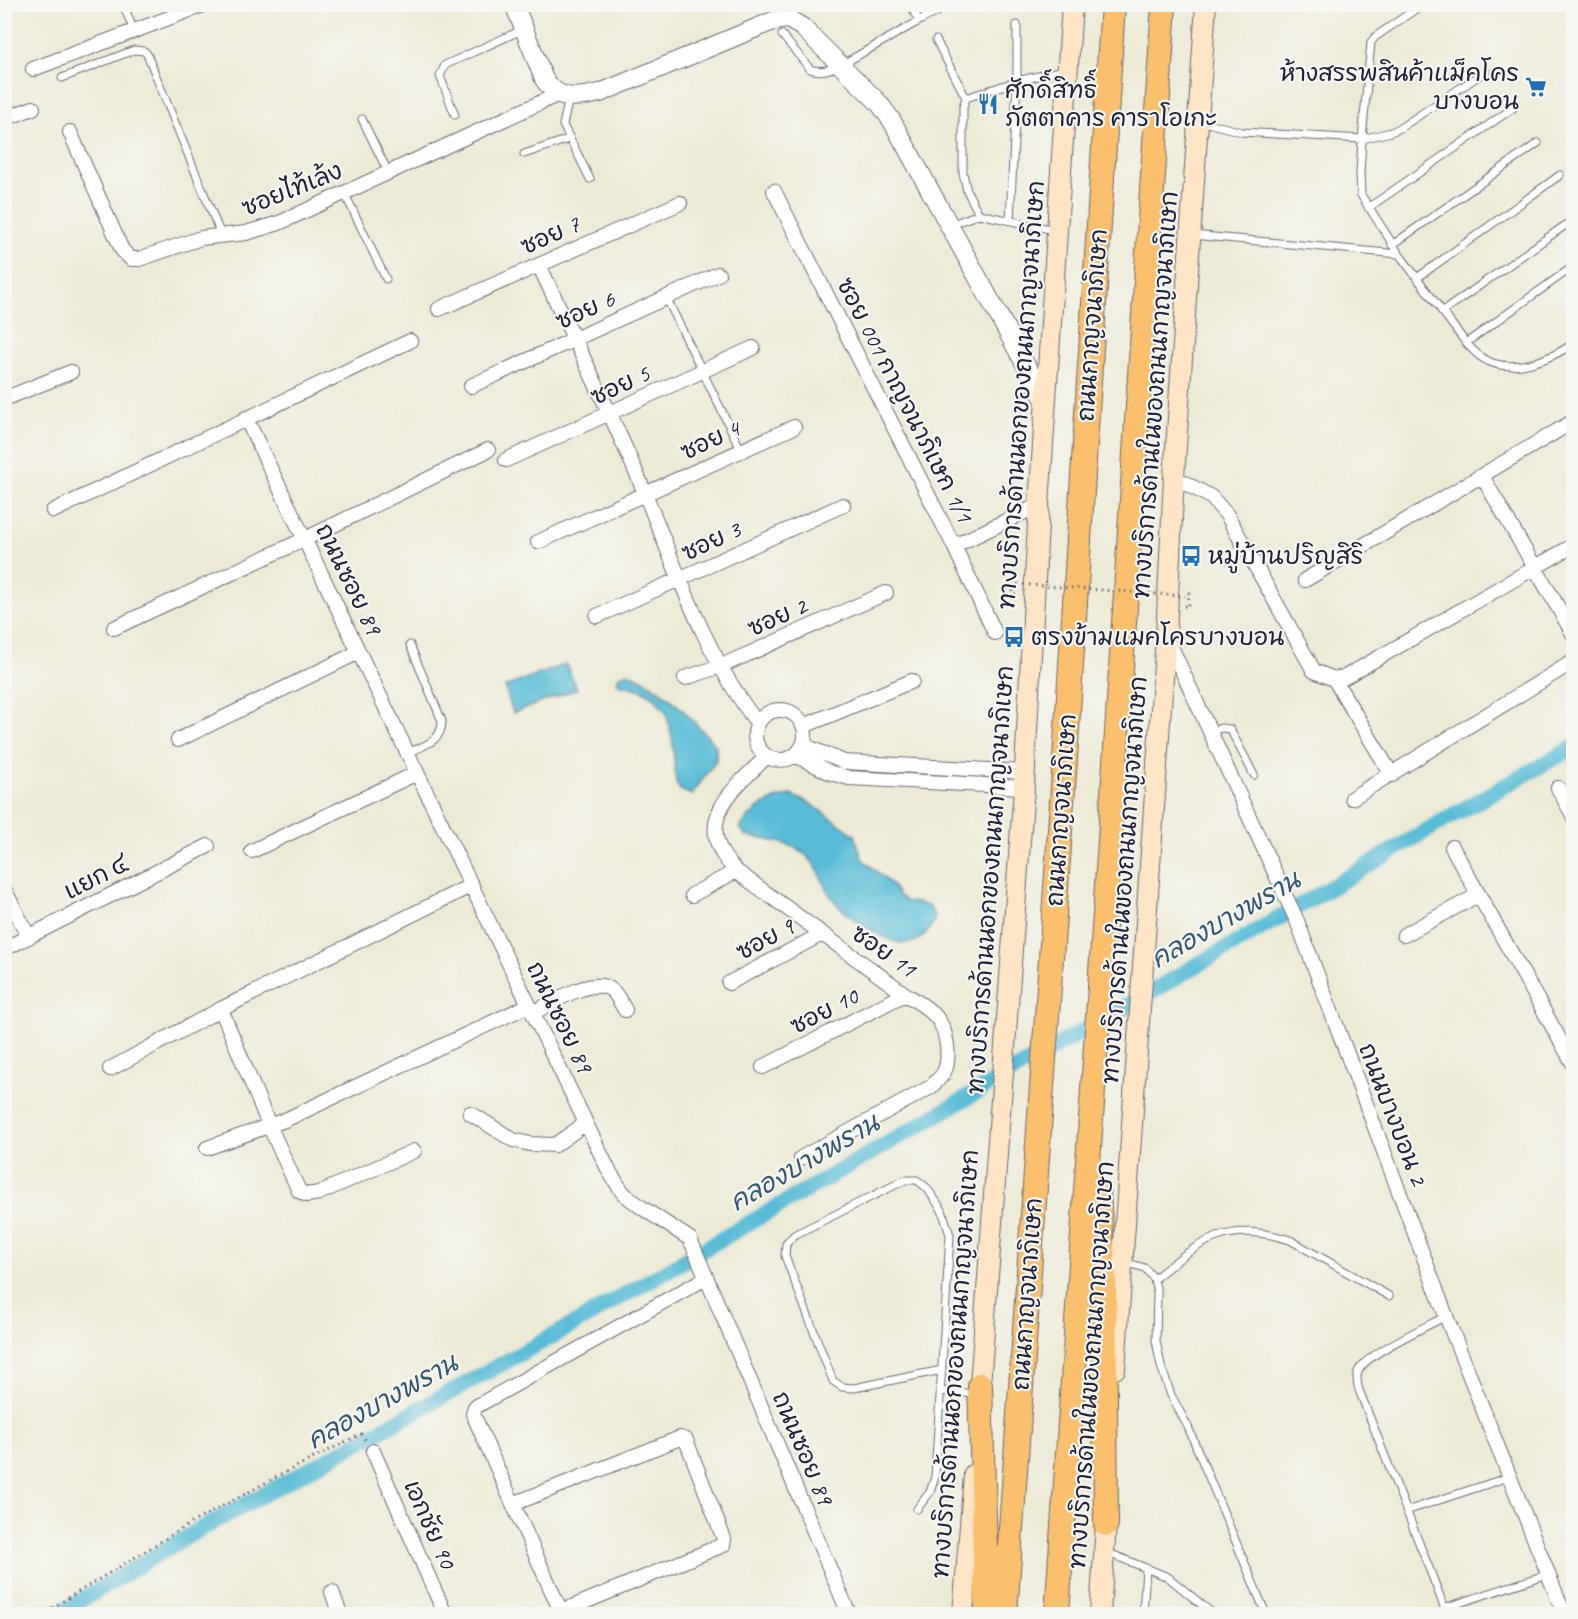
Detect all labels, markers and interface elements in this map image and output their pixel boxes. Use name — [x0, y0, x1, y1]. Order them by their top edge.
place label: ห้างสรรพสินค้าแม็คโคร บางบอน — [1280, 57, 1519, 116]
place label: ศักดิ์สิทธิ์ ภัตตาคาร คาราโอเกะ — [1005, 68, 1217, 133]
supermarket icon: ห้างสรรพสินค้าแม็คโคร บางบอน — [1524, 75, 1548, 99]
restaurant icon: ศักดิ์สิทธิ์ ภัตตาคาร คาราโอเกะ — [976, 92, 1000, 116]
street label: ซอยไท้เล้ง — [237, 154, 347, 223]
street label: ทางบริการด้านนอกของถนนกาญจนาภิเษก — [991, 179, 1051, 611]
street label: ทางบริการด้านในของถนนกาญจนาภิเษก — [1125, 190, 1184, 600]
street label: ซอย 7 — [516, 208, 585, 261]
street label: ถนนกาญจนาภิเษก — [1070, 227, 1114, 423]
street label: ซอย 001 กาญจนาภิเษก 1/1 — [830, 273, 980, 528]
street label: ซอย 6 — [551, 283, 620, 336]
street label: ซอย 5 — [586, 358, 655, 412]
street label: ซอย 4 — [676, 413, 746, 467]
street label: ซอย 3 — [677, 514, 747, 568]
street label: ถนนซอย 89 — [309, 518, 390, 642]
place label: หมู่บ้านปริญสิริ — [1208, 541, 1363, 574]
bus stop icon: หมู่บ้านปริญสิริ — [1179, 544, 1203, 568]
street label: ซอย 2 — [743, 590, 813, 643]
place label: ตรงข้ามแมคโครบางบอน — [1031, 621, 1284, 652]
bus stop icon: ตรงข้ามแมคโครบางบอน — [1002, 625, 1026, 649]
street label: ทางบริการด้านนอกของถนนกาญจนาภิเษก — [960, 664, 1020, 1096]
street label: ทางบริการด้านในของถนนกาญจนาภิเษก — [1094, 675, 1153, 1085]
street label: ถนนกาญจนาภิเษก — [1039, 712, 1083, 908]
street label: แยก ๔ — [59, 848, 134, 906]
water label: คลองบางพราน — [1145, 863, 1307, 976]
street label: ซอย 9 — [731, 910, 801, 967]
street label: ซอย 11 — [846, 918, 923, 985]
street label: ถนนซอย 89 — [520, 956, 601, 1080]
street label: ซอย 10 — [785, 980, 865, 1041]
street label: ถนนบางบอน 2 — [1352, 1039, 1435, 1191]
water label: คลองบางพราน — [724, 1106, 886, 1219]
street label: ทางบริการด้านนอกของถนนกาญจนาภิเษก — [925, 1148, 985, 1580]
street label: ทางบริการด้านในของถนนกาญจนาภิเษก — [1061, 1160, 1120, 1570]
street label: ถนนกาญจนาภิเษก — [1005, 1196, 1049, 1392]
water label: คลองบางพราน — [301, 1346, 465, 1456]
street label: ถนนซอย 89 — [766, 1387, 841, 1511]
street label: เอกชัย 90 — [397, 1475, 464, 1575]

